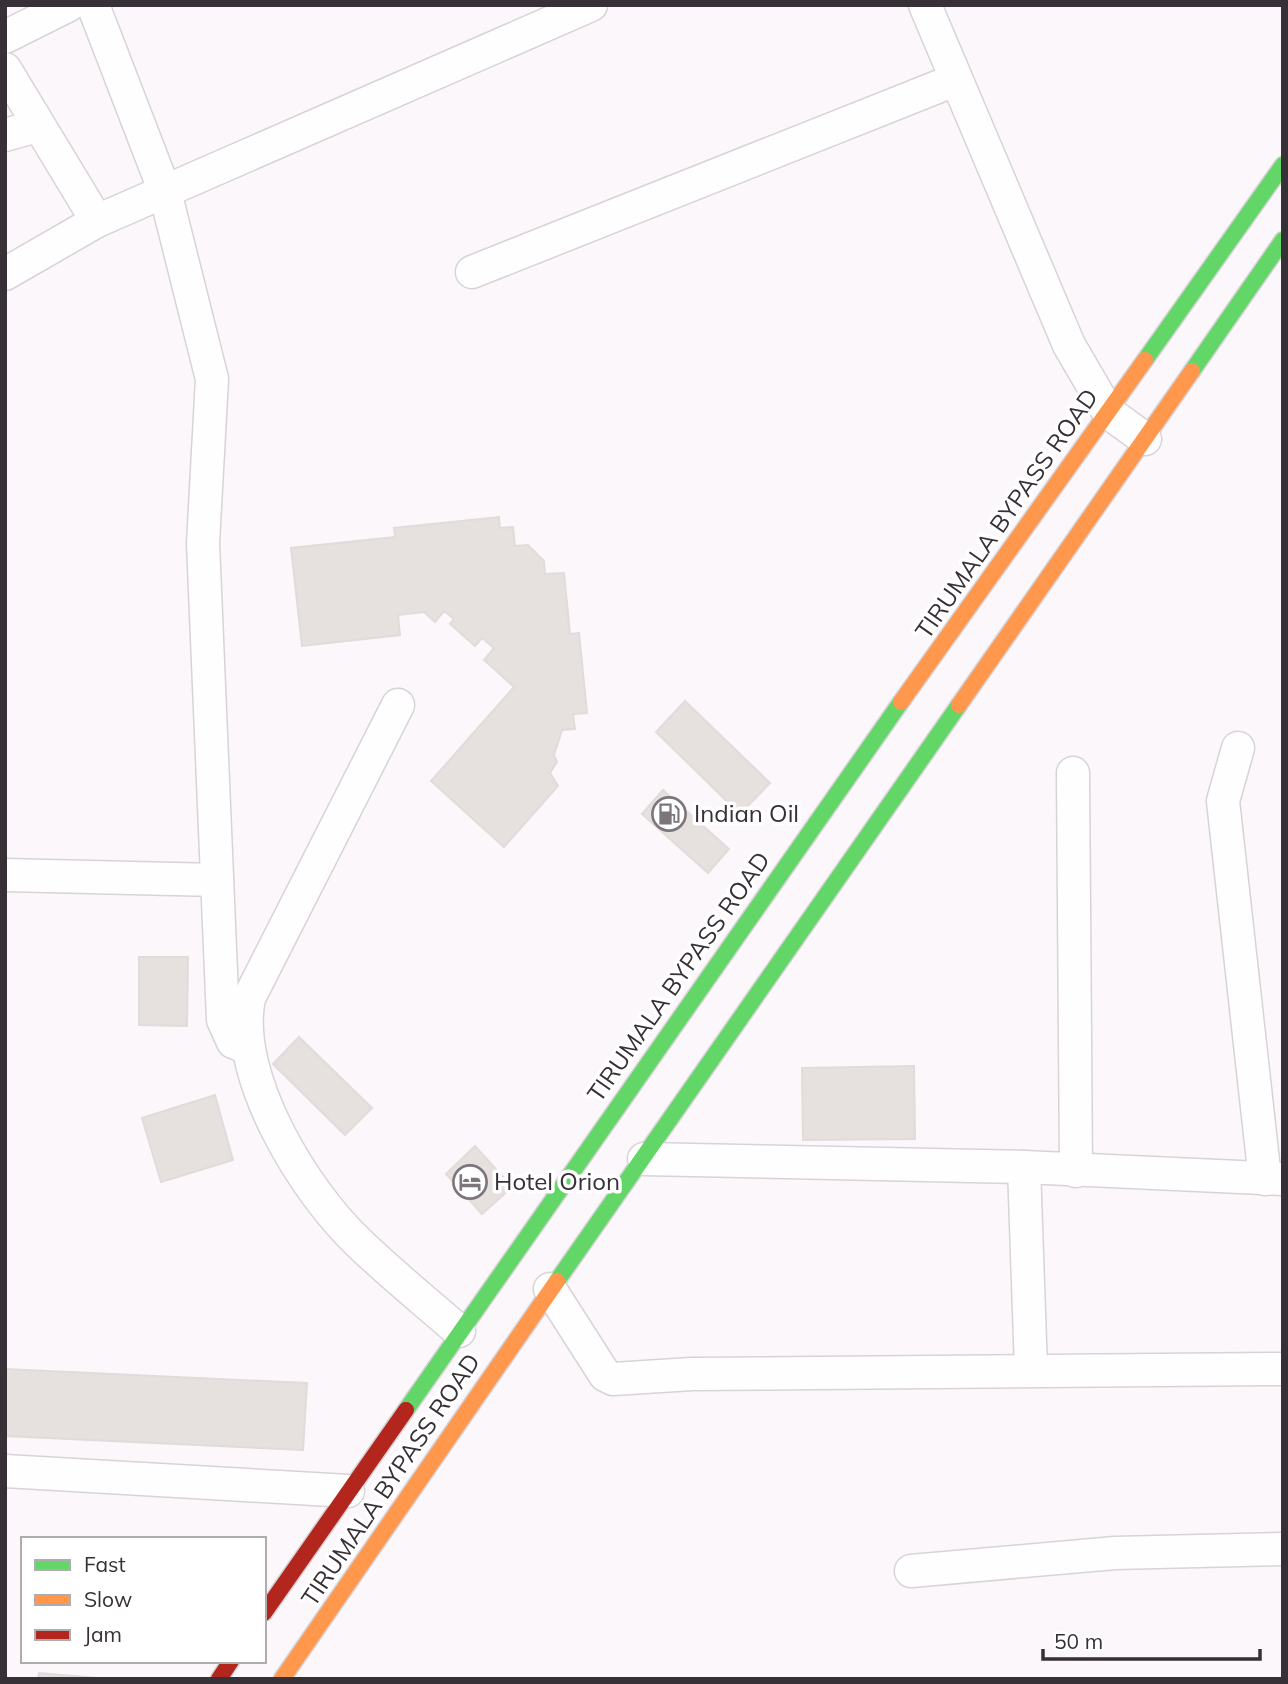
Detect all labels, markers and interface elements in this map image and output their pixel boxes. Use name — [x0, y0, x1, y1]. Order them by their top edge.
street label: TIRUMALA BYPASS ROAD — [908, 383, 1104, 644]
fuel station icon: Indian Oil — [650, 795, 688, 833]
place label: Indian Oil — [694, 798, 799, 828]
street label: TIRUMALA BYPASS ROAD — [580, 846, 776, 1107]
hotel icon: Hotel Orion — [451, 1163, 489, 1201]
place label: Hotel Orion — [494, 1166, 620, 1196]
street label: TIRUMALA BYPASS ROAD — [294, 1347, 486, 1611]
legend — [21, 1537, 266, 1663]
text: Fast — [84, 1551, 126, 1577]
text: Slow — [84, 1586, 132, 1612]
scale bar — [1043, 1618, 1260, 1662]
text: Jam — [84, 1621, 122, 1647]
text: 50 m — [1054, 1628, 1103, 1654]

